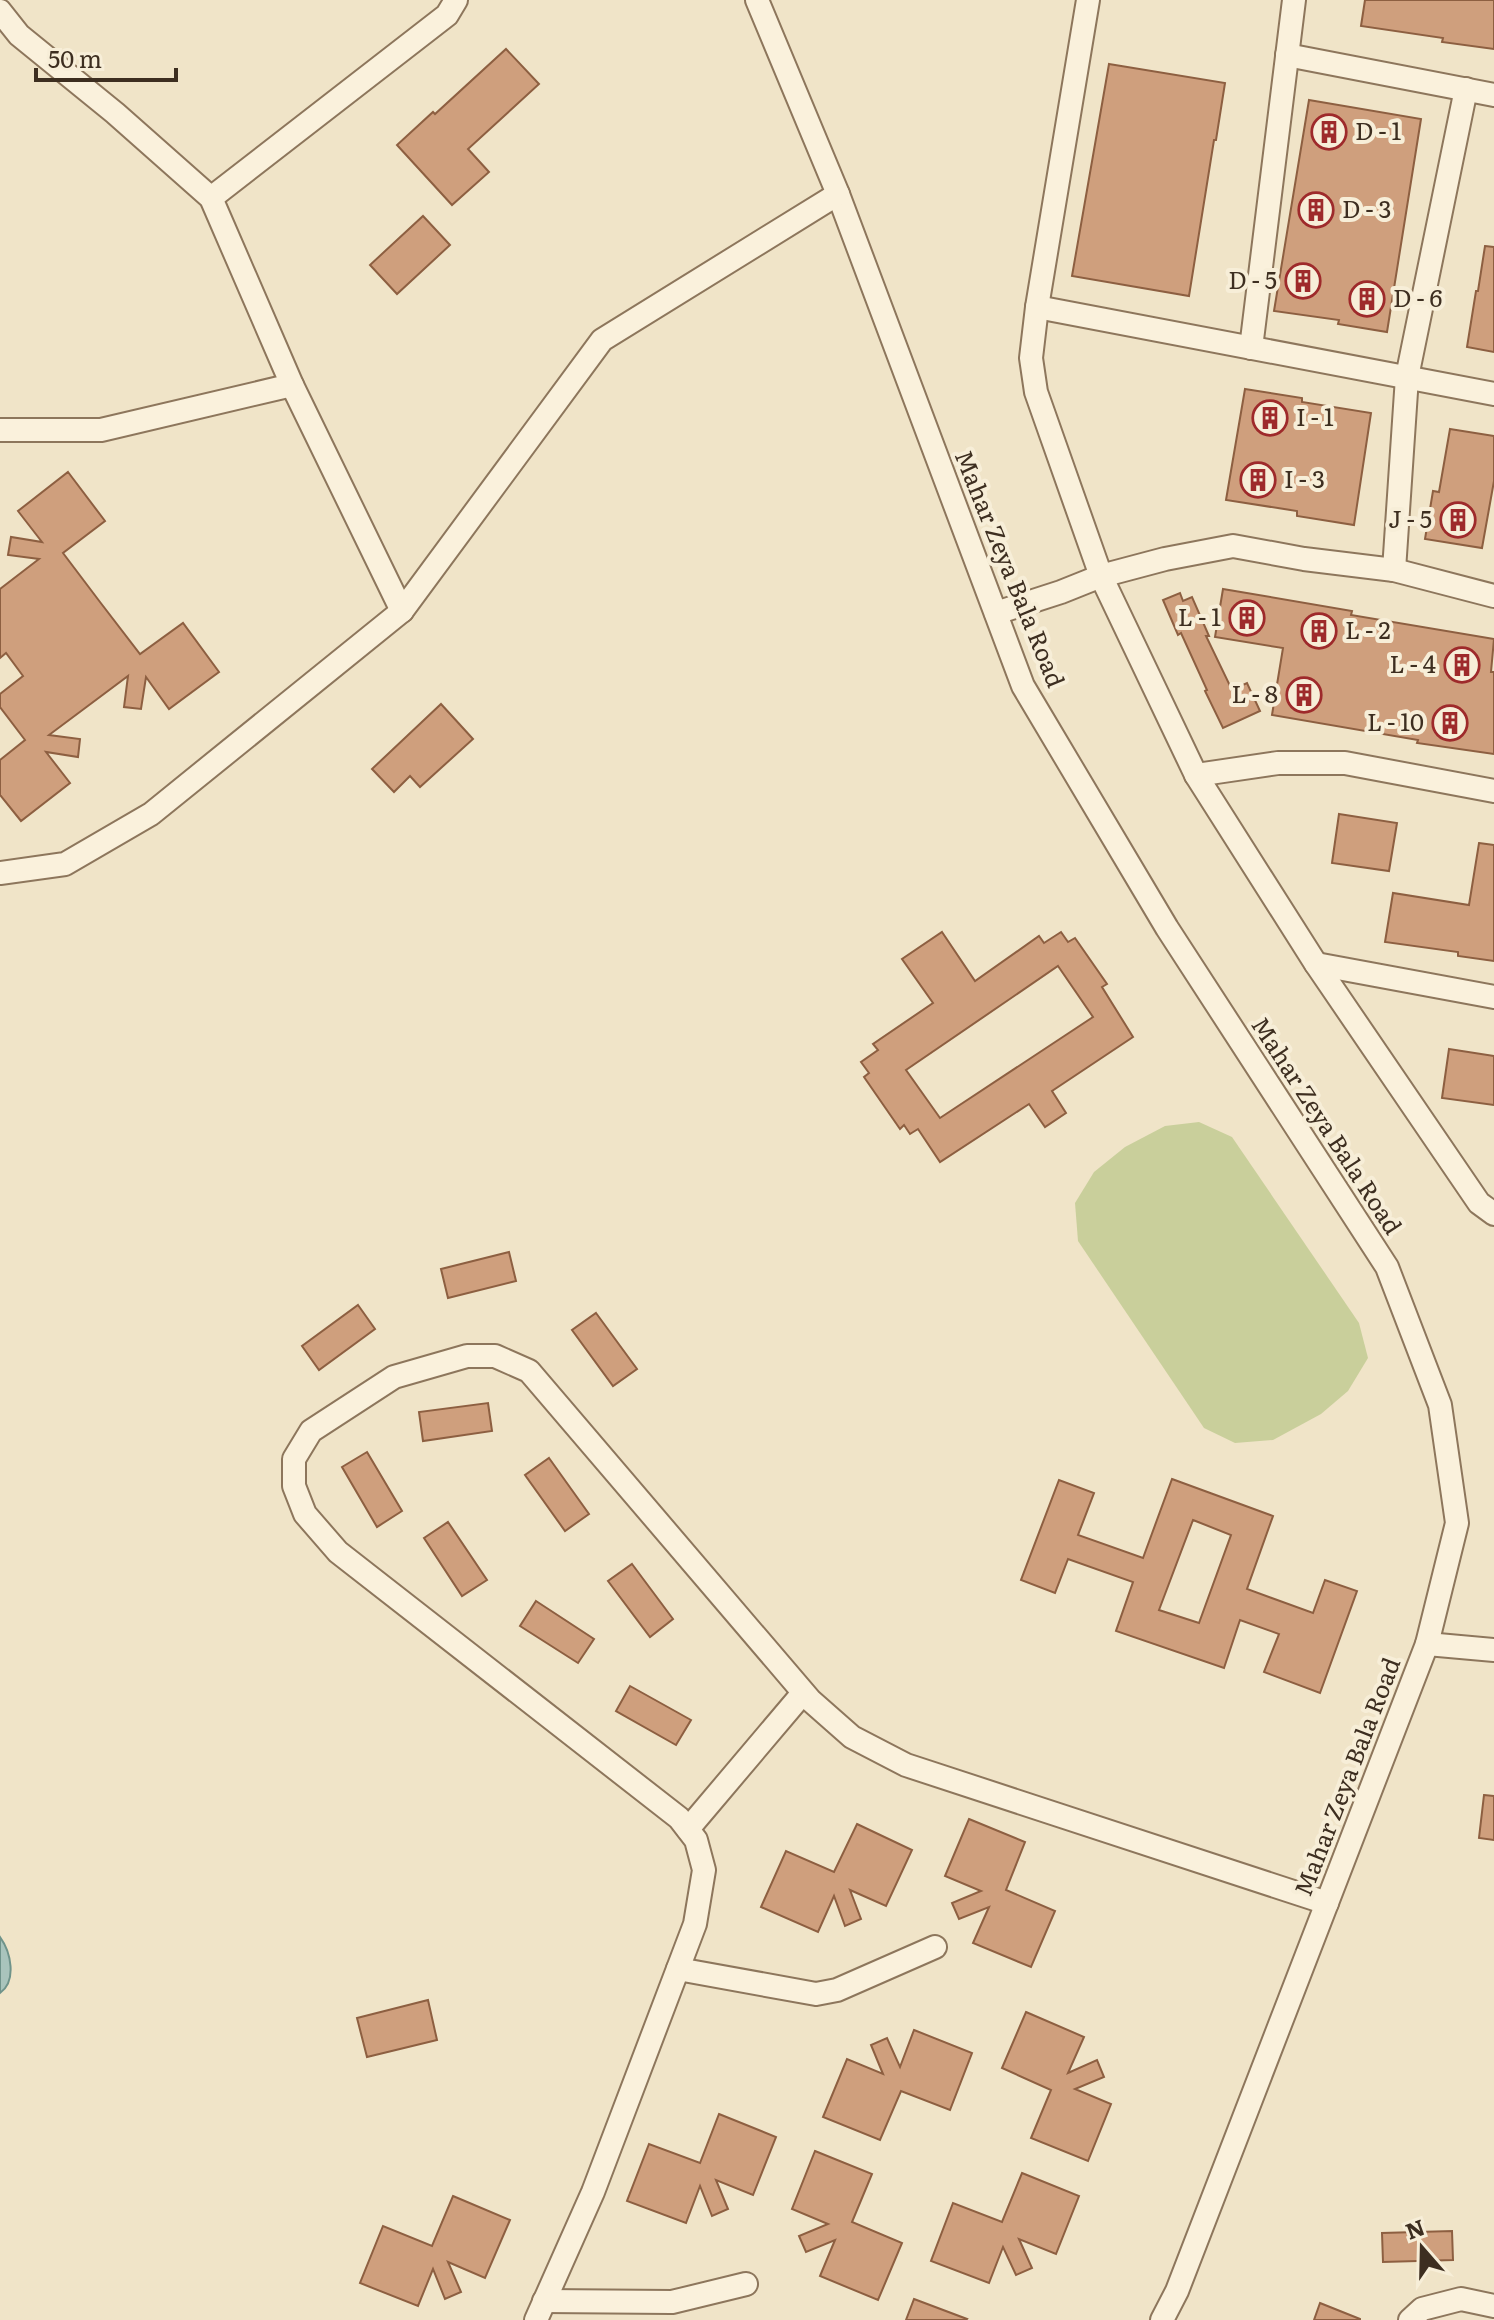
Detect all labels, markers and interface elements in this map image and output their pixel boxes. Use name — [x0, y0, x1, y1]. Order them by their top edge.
scale bar — [36, 32, 176, 82]
text: 50 m — [48, 40, 102, 75]
place label: D - 1 — [1355, 112, 1401, 147]
building icon: D - 1 — [1310, 113, 1348, 151]
place label: D - 3 — [1342, 190, 1391, 225]
building icon: D - 3 — [1297, 191, 1335, 229]
place label: D - 5 — [1228, 261, 1277, 296]
building icon: D - 5 — [1284, 262, 1322, 300]
place label: D - 6 — [1393, 279, 1442, 314]
building icon: D - 6 — [1348, 280, 1386, 318]
place label: I - 1 — [1296, 398, 1334, 433]
building icon: I - 1 — [1251, 399, 1289, 437]
street label: Mahar Zeya Bala Road — [948, 444, 1075, 692]
place label: I - 3 — [1284, 460, 1325, 495]
building icon: I - 3 — [1239, 461, 1277, 499]
place label: J - 5 — [1388, 500, 1432, 535]
building icon: J - 5 — [1439, 501, 1477, 539]
place label: L - 1 — [1178, 598, 1221, 633]
building icon: L - 1 — [1228, 599, 1266, 637]
place label: L - 2 — [1345, 611, 1391, 646]
building icon: L - 2 — [1300, 612, 1338, 650]
place label: L - 4 — [1389, 645, 1436, 680]
building icon: L - 4 — [1443, 646, 1481, 684]
place label: L - 8 — [1231, 675, 1278, 710]
building icon: L - 8 — [1285, 676, 1323, 714]
place label: L - 10 — [1367, 703, 1424, 738]
building icon: L - 10 — [1431, 704, 1469, 742]
street label: Mahar Zeya Bala Road — [1244, 1009, 1412, 1241]
street label: Mahar Zeya Bala Road — [1284, 1651, 1407, 1901]
north arrow — [1382, 2208, 1462, 2288]
text: N — [1400, 2209, 1429, 2246]

